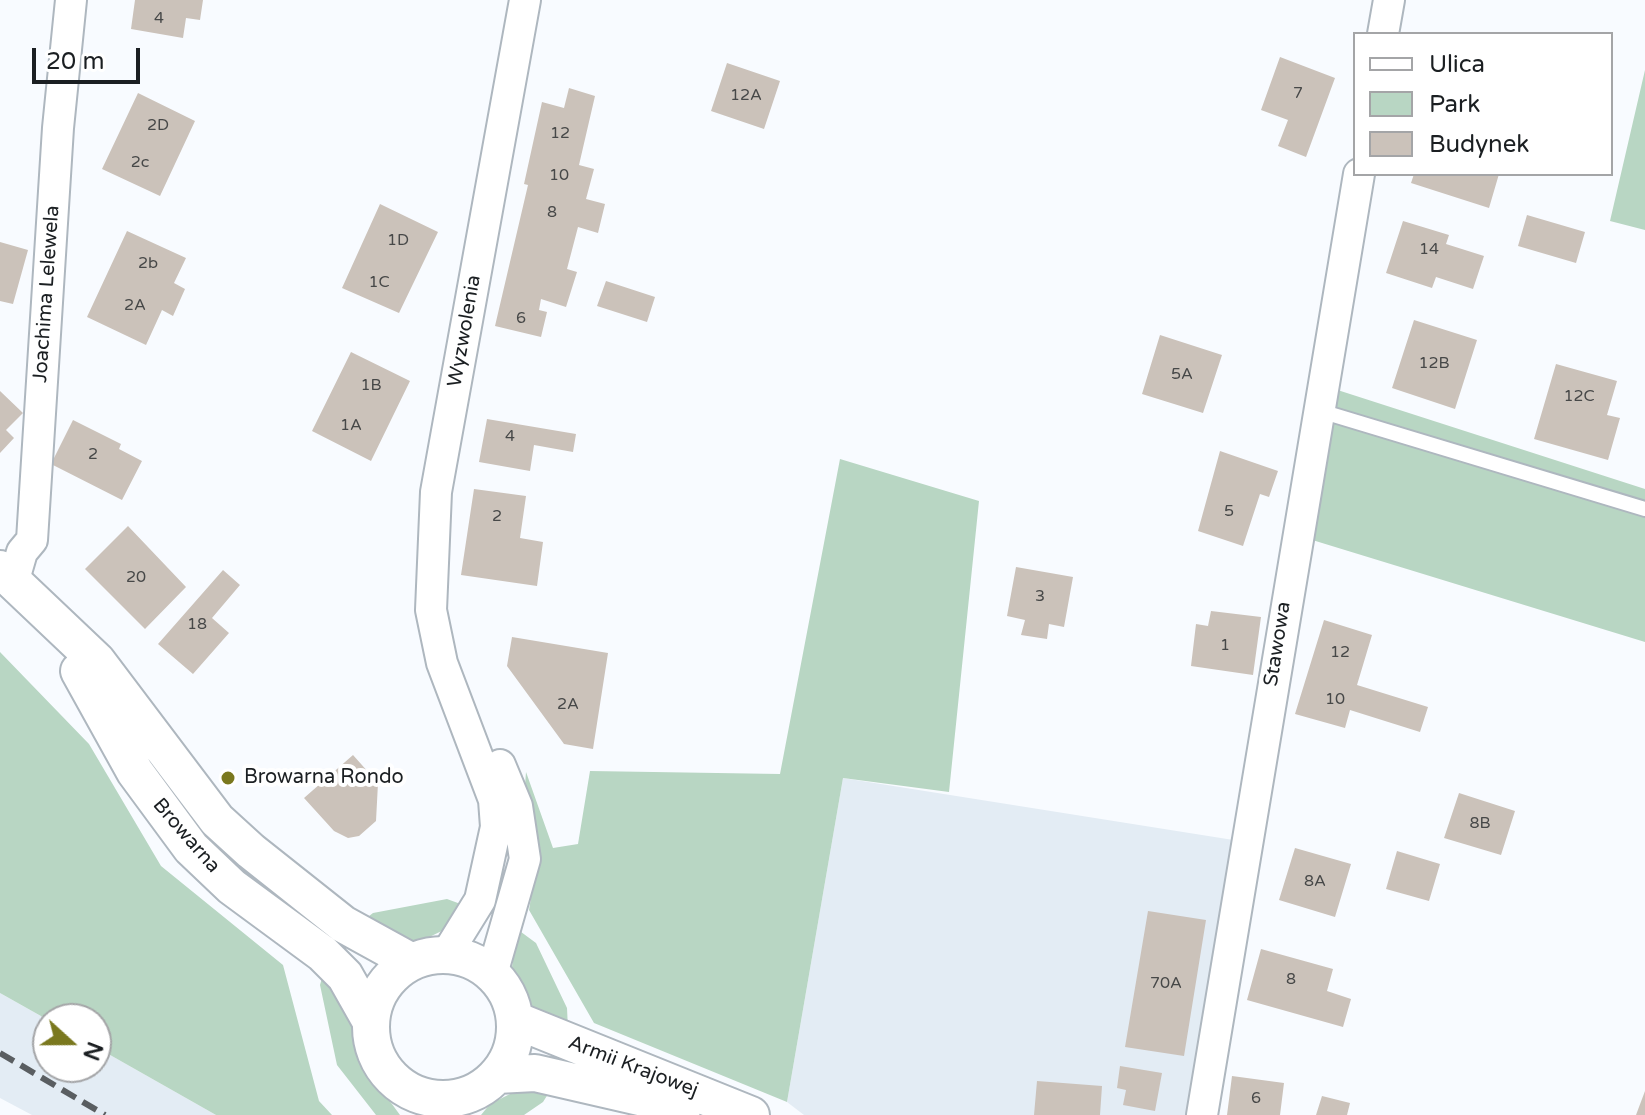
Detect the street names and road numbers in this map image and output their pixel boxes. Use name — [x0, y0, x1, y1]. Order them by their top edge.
street label: Joachima Lelewela — [29, 205, 65, 383]
street label: Wyzwolenia — [443, 273, 487, 389]
street label: Stawowa — [1259, 600, 1297, 688]
street label: Browarna — [147, 794, 225, 878]
street label: Armii Krajowej — [565, 1031, 701, 1103]

